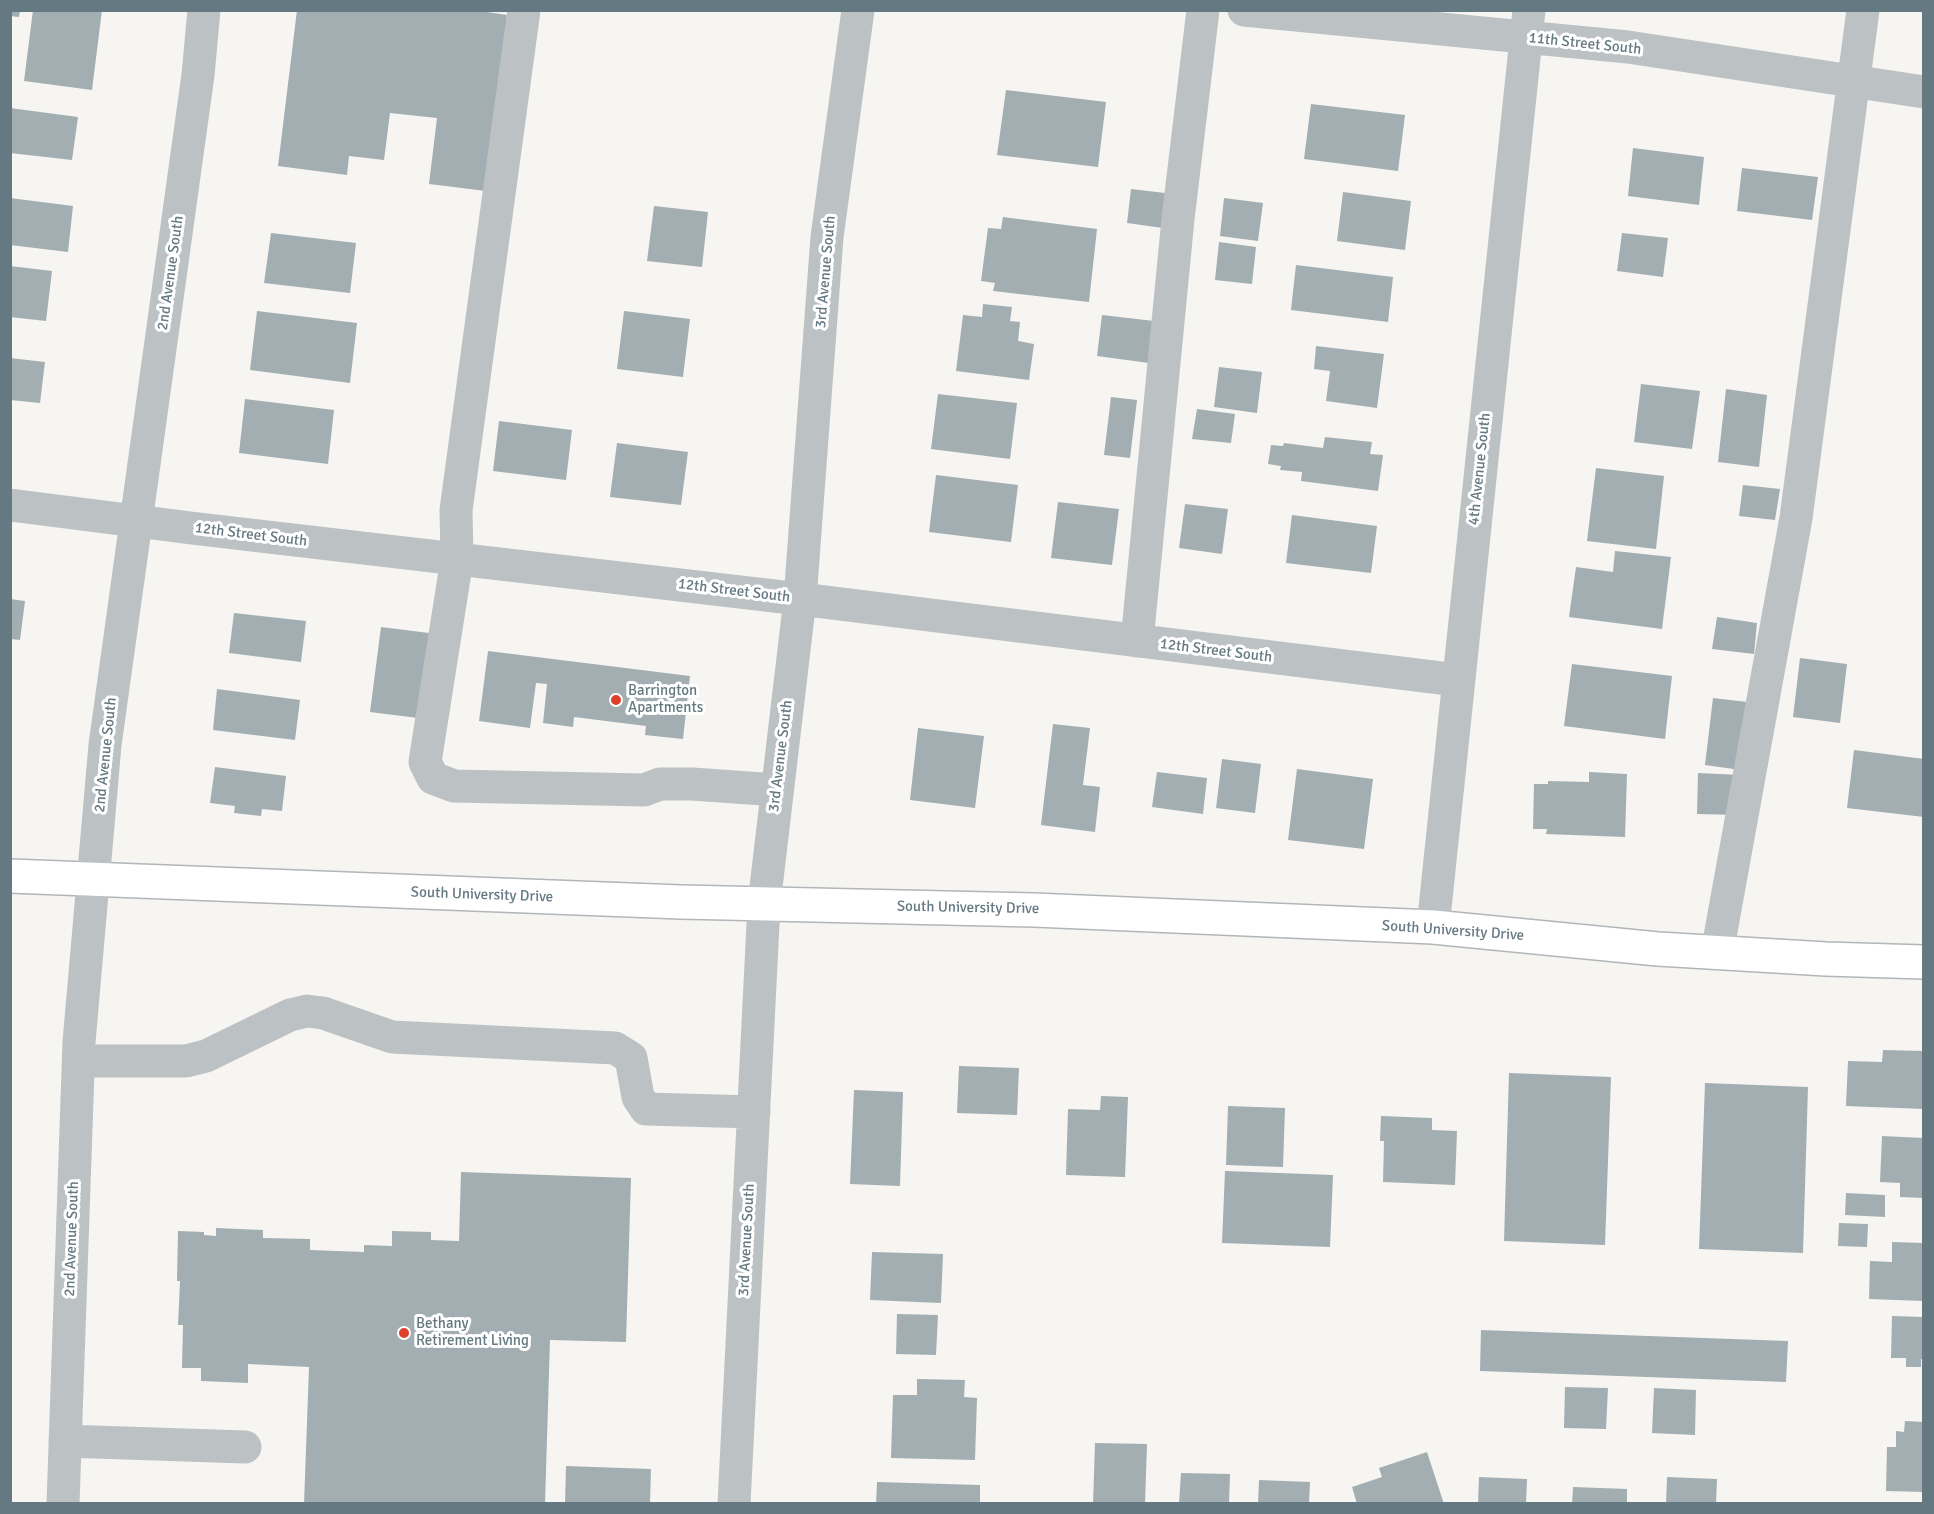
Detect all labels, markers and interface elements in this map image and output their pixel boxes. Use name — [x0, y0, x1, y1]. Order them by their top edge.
street label: 11th Street South — [1528, 29, 1642, 59]
street label: 2nd Avenue South — [154, 215, 188, 331]
street label: 3rd Avenue South — [812, 215, 840, 329]
street label: 4th Avenue South — [1465, 412, 1495, 526]
street label: 12th Street South — [194, 519, 308, 551]
street label: 12th Street South — [677, 575, 791, 607]
street label: 12th Street South — [1159, 635, 1273, 667]
place label: Barrington Apartments — [628, 682, 703, 717]
marker: Barrington Apartments — [609, 693, 623, 707]
street label: 2nd Avenue South — [91, 697, 121, 813]
street label: 3rd Avenue South — [765, 699, 797, 813]
street label: South University Drive — [410, 884, 554, 906]
street label: South University Drive — [897, 898, 1039, 918]
street label: South University Drive — [1381, 917, 1525, 945]
street label: 2nd Avenue South — [61, 1181, 83, 1297]
street label: 3rd Avenue South — [735, 1183, 759, 1297]
place label: Bethany Retirement Living — [416, 1315, 529, 1350]
marker: Bethany Retirement Living — [397, 1326, 411, 1340]

